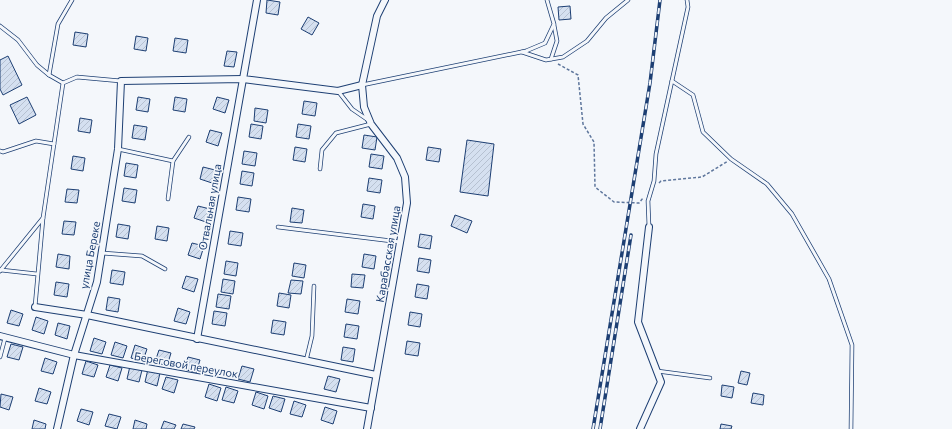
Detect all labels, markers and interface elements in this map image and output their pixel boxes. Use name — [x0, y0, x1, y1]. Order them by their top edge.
street label: Отвальная улица — [195, 163, 224, 251]
street label: Карабасская улица — [373, 205, 402, 303]
street label: улица Береке — [77, 220, 102, 290]
street label: Береговой переулок — [133, 349, 239, 380]

